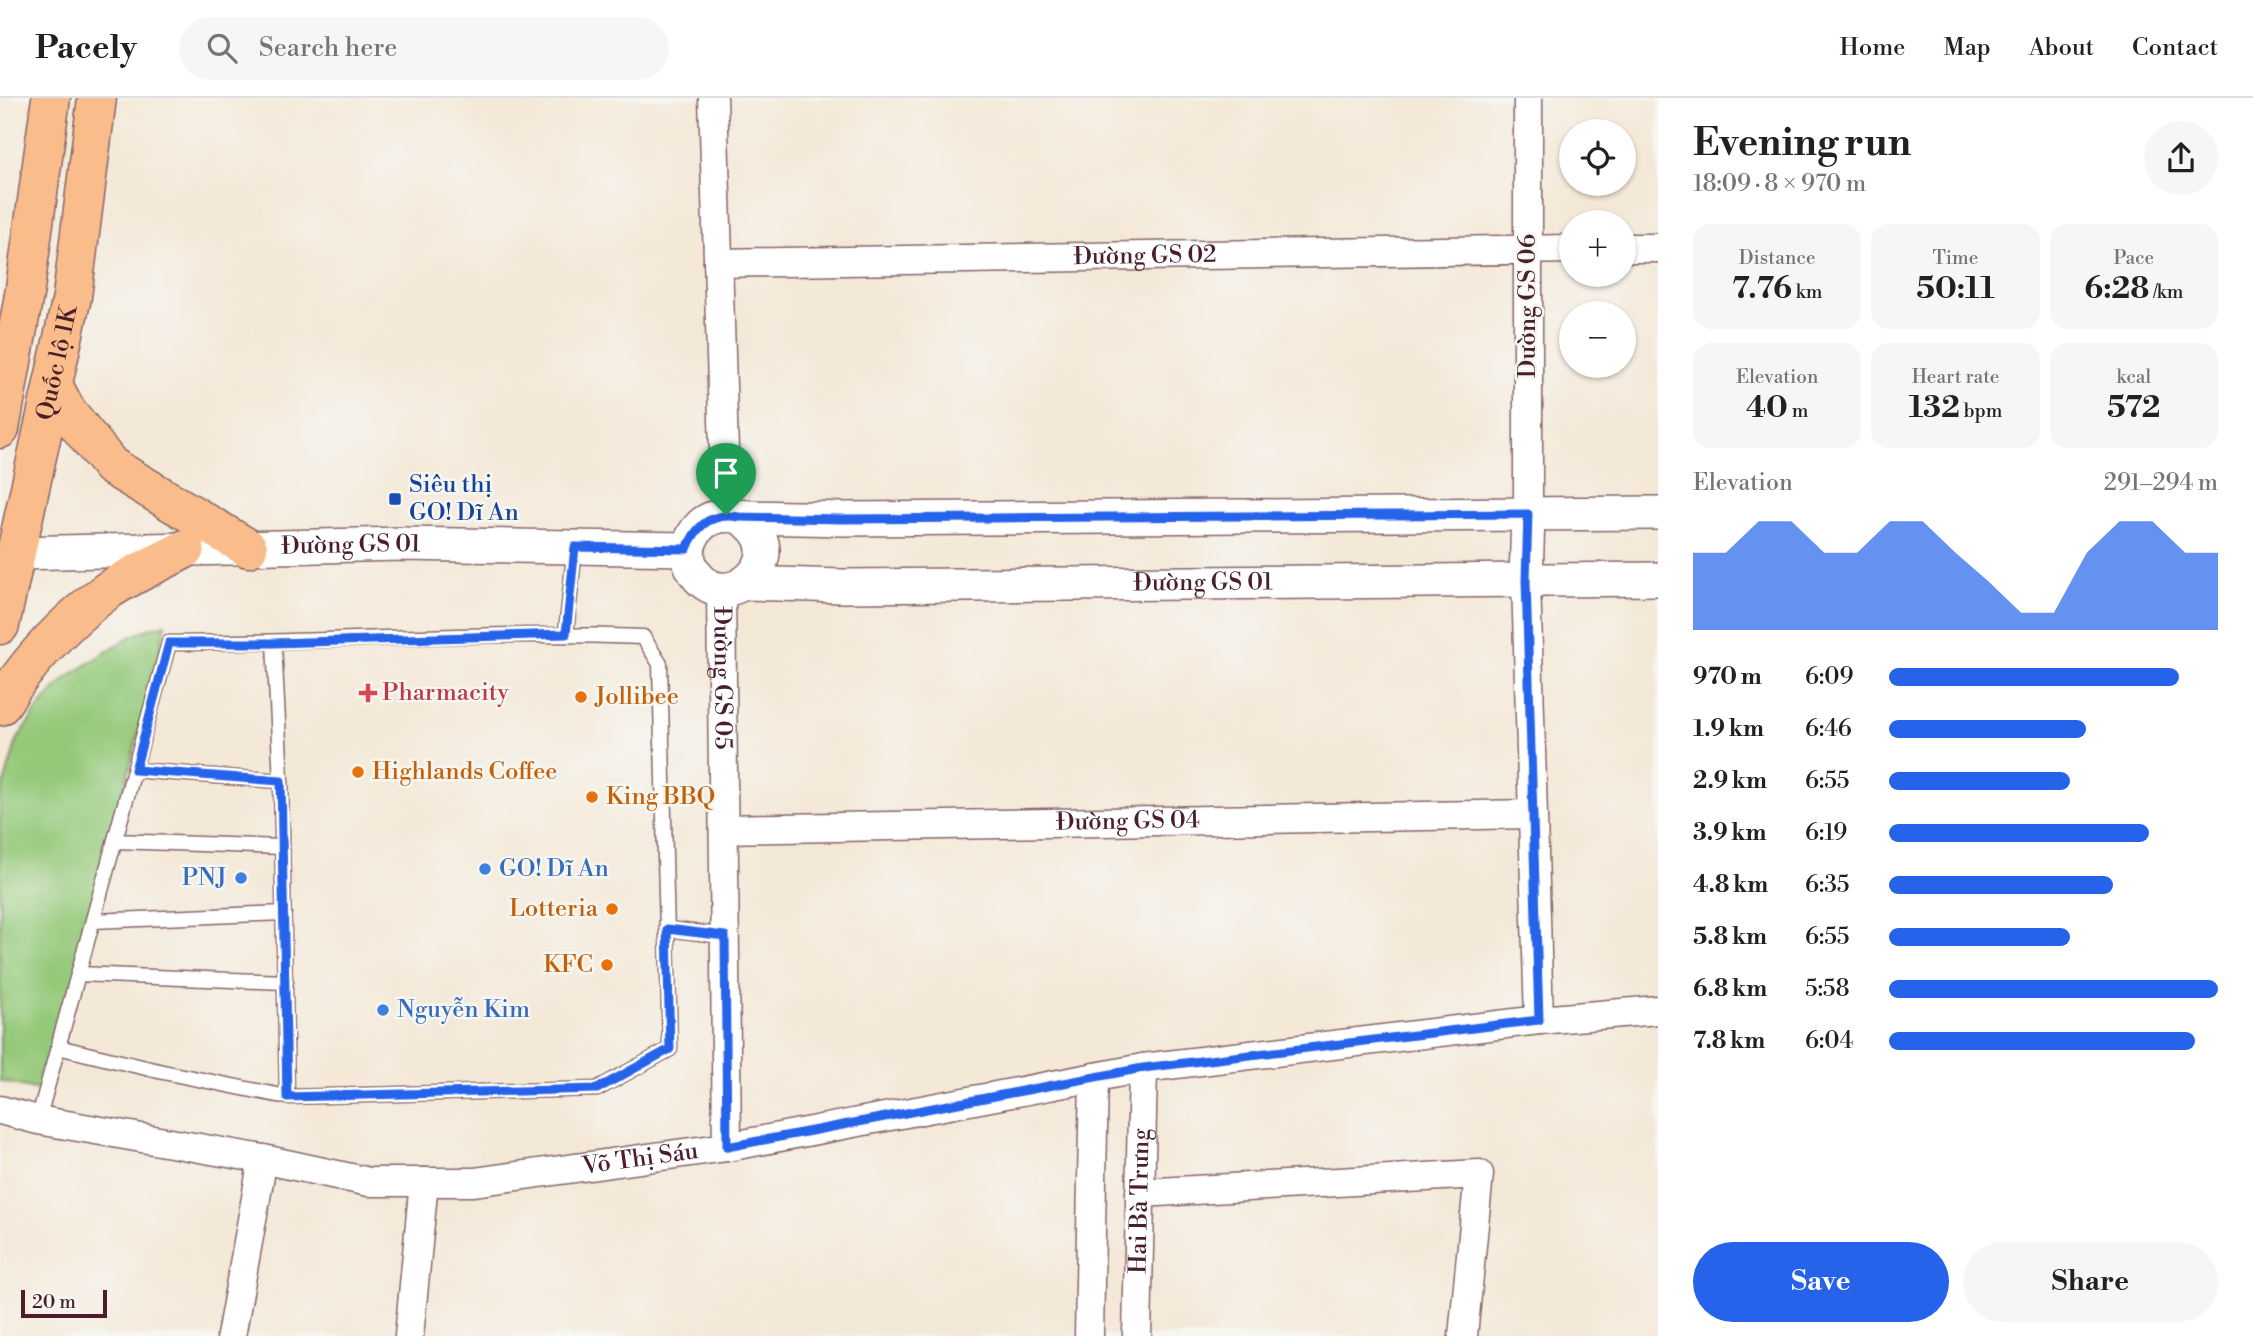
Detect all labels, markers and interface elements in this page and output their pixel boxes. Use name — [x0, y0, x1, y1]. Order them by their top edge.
search box — [179, 17, 669, 80]
text: Pacely — [35, 28, 137, 69]
icon: search — [203, 29, 241, 67]
text: Search here — [259, 32, 397, 64]
text: Home — [1840, 33, 1905, 63]
text: Map — [1943, 33, 1991, 63]
text: About — [2029, 33, 2094, 63]
text: Contact — [2132, 33, 2218, 63]
map controls — [1559, 119, 1636, 378]
button: locate — [1559, 119, 1636, 196]
text: Evening run — [1693, 120, 1911, 167]
button: share — [2144, 121, 2218, 195]
text: 18:09 · 8 × 970 m — [1693, 170, 1866, 198]
button: + — [1559, 210, 1636, 287]
street label: Dường GS 06 — [1513, 234, 1543, 378]
street label: Đường GS 02 — [1073, 240, 1217, 272]
text: Distance — [1739, 246, 1816, 270]
text: Time — [1933, 246, 1978, 270]
text: Pace — [2113, 246, 2154, 270]
text: 7.76 — [1732, 270, 1792, 308]
text: 50:11 — [1916, 270, 1995, 308]
text: 6:28 — [2084, 270, 2149, 308]
text: km — [1792, 280, 1822, 304]
text: /km — [2149, 280, 2183, 304]
button: − — [1559, 301, 1636, 378]
street label: Quốc lộ 1K — [30, 302, 85, 423]
text: Elevation — [1736, 365, 1818, 389]
text: Heart rate — [1912, 365, 1999, 389]
text: kcal — [2117, 365, 2151, 389]
text: 40 — [1746, 389, 1788, 427]
text: 132 — [1909, 389, 1960, 427]
text: 572 — [2107, 389, 2161, 427]
text: m — [1788, 399, 1808, 423]
text: bpm — [1960, 399, 2002, 423]
pin — [696, 443, 756, 515]
icon: arrive — [707, 454, 745, 492]
text: Elevation — [1693, 469, 1793, 497]
text: 291–294 m — [2104, 469, 2218, 497]
place label: Siêu thị GO! Dĩ An — [409, 470, 519, 528]
marker: Siêu thị GO! Dĩ An — [387, 491, 403, 507]
street label: Đường GS 01 — [281, 529, 422, 562]
street label: Đường GS 01 — [1133, 567, 1273, 599]
street label: Đường GS 05 — [706, 606, 738, 750]
text: 970 m — [1693, 663, 1762, 691]
text: 6:09 — [1805, 663, 1853, 691]
place label: Pharmacity — [382, 678, 509, 708]
place label: Jollibee — [594, 682, 679, 712]
marker: Pharmacity — [360, 685, 376, 701]
marker: Jollibee — [573, 689, 589, 705]
text: 1.9 km — [1693, 715, 1764, 743]
text: 6:46 — [1805, 715, 1852, 743]
place label: Highlands Coffee — [372, 757, 557, 787]
marker: Highlands Coffee — [350, 764, 366, 780]
text: 2.9 km — [1693, 767, 1767, 795]
text: 6:55 — [1805, 767, 1849, 795]
place label: King BBQ — [606, 782, 715, 812]
marker: King BBQ — [584, 789, 600, 805]
street label: Đường GS 04 — [1056, 805, 1200, 838]
text: 3.9 km — [1693, 819, 1766, 847]
text: 6:19 — [1805, 819, 1847, 847]
place label: GO! Dĩ An — [499, 854, 609, 884]
marker: GO! Dĩ An — [477, 861, 493, 877]
place label: PNJ — [182, 863, 227, 893]
marker: PNJ — [233, 870, 249, 886]
text: 4.8 km — [1693, 871, 1768, 899]
text: 6:35 — [1805, 871, 1850, 899]
place label: Lotteria — [509, 894, 599, 924]
marker: Lotteria — [604, 901, 620, 917]
text: 5.8 km — [1693, 923, 1767, 951]
text: 6:55 — [1805, 923, 1849, 951]
place label: KFC — [543, 950, 593, 980]
marker: KFC — [599, 957, 615, 973]
text: 6.8 km — [1693, 975, 1767, 1003]
text: 5:58 — [1805, 975, 1850, 1003]
place label: Nguyễn Kim — [397, 995, 530, 1025]
marker: Nguyễn Kim — [375, 1002, 391, 1018]
text: 7.8 km — [1693, 1027, 1765, 1055]
text: 6:04 — [1805, 1027, 1853, 1055]
street label: Hai Bà Trưng — [1123, 1127, 1157, 1274]
street label: Võ Thị Sáu — [579, 1136, 700, 1182]
button: Save — [1693, 1242, 1949, 1322]
button: Share — [1963, 1242, 2218, 1322]
scale bar — [21, 1287, 107, 1319]
text: 20 m — [32, 1290, 76, 1314]

